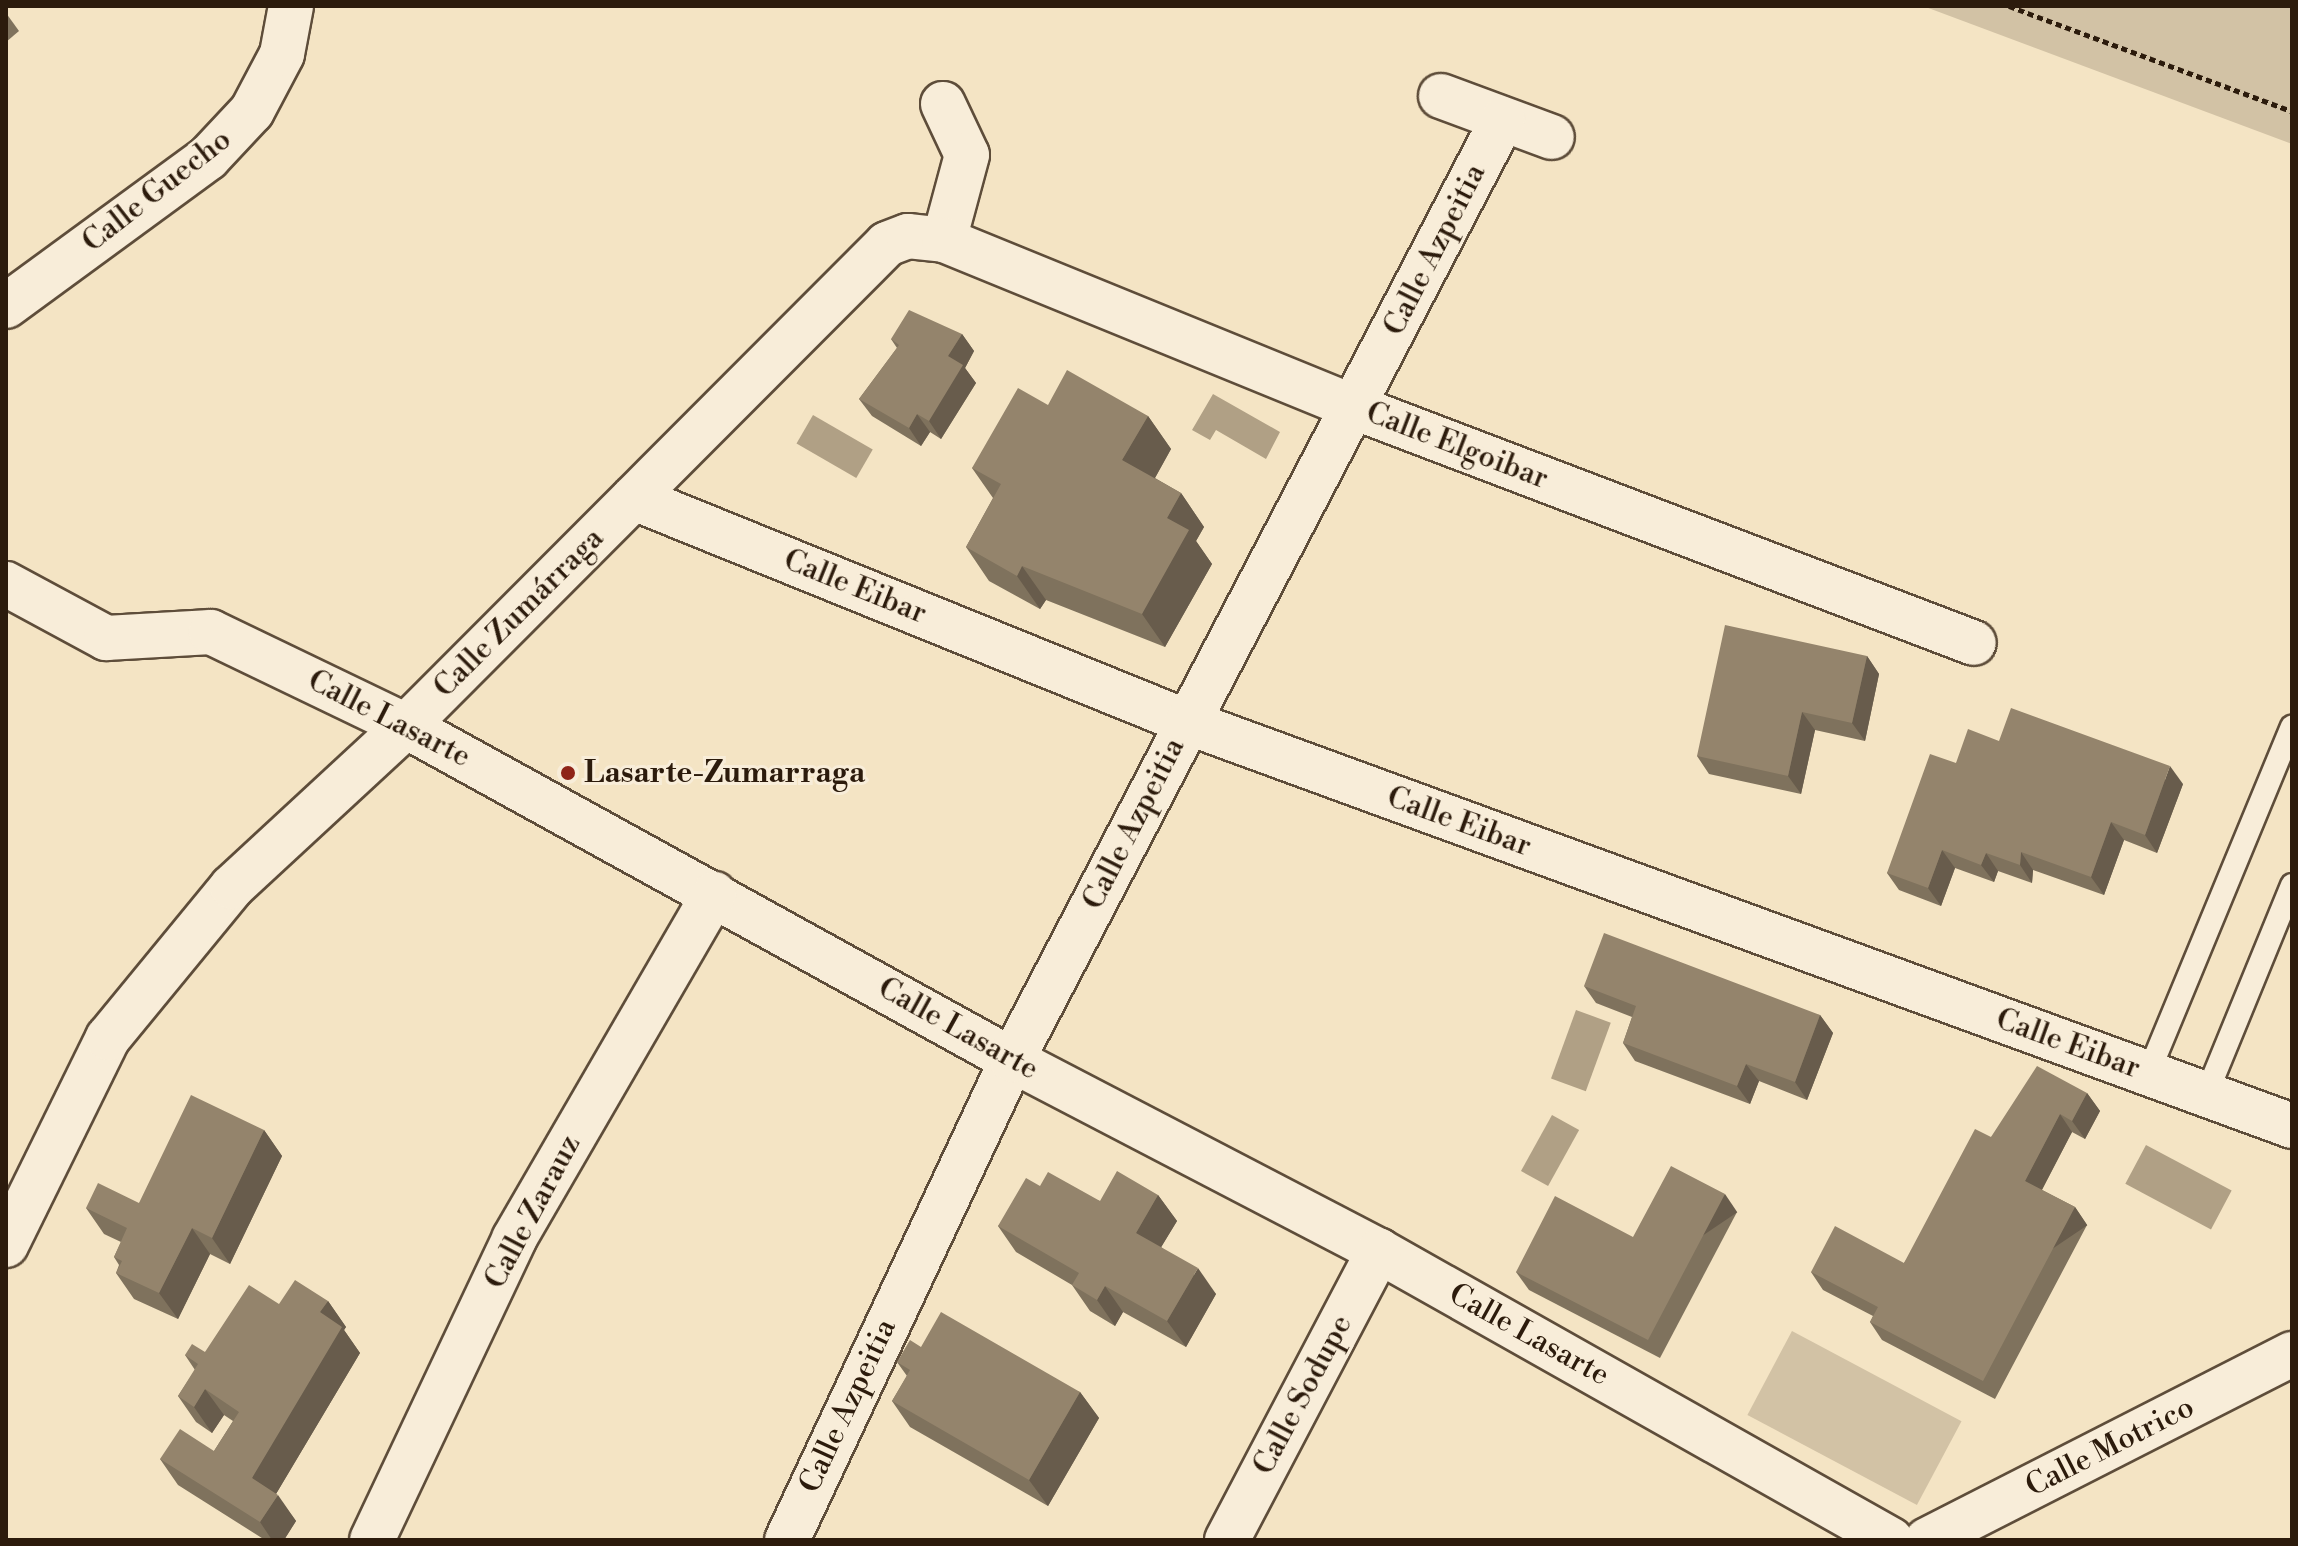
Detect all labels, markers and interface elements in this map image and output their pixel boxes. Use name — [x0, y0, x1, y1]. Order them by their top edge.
street label: Calle Guecho — [75, 122, 239, 260]
street label: Calle Azpeitia — [1376, 158, 1494, 342]
street label: Calle Elgoibar — [1361, 395, 1553, 497]
street label: Calle Zumárraga — [427, 521, 611, 705]
street label: Calle Eibar — [778, 542, 932, 632]
street label: Calle Lasarte — [302, 663, 476, 775]
street label: Calle Azpeitia — [1075, 732, 1193, 916]
place label: Lasarte-Zumarraga — [584, 755, 865, 791]
marker: Lasarte-Zumarraga — [559, 764, 577, 782]
street label: Calle Eibar — [1382, 779, 1536, 865]
street label: Calle Lasarte — [872, 970, 1044, 1088]
street label: Calle Eibar — [1991, 1001, 2145, 1087]
street label: Calle Zarauz — [477, 1129, 589, 1295]
street label: Calle Lasarte — [1443, 1276, 1615, 1394]
street label: Calle Sodupe — [1246, 1309, 1360, 1481]
street label: Calle Azpeitia — [792, 1313, 904, 1499]
street label: Calle Motrico — [2020, 1389, 2200, 1505]

